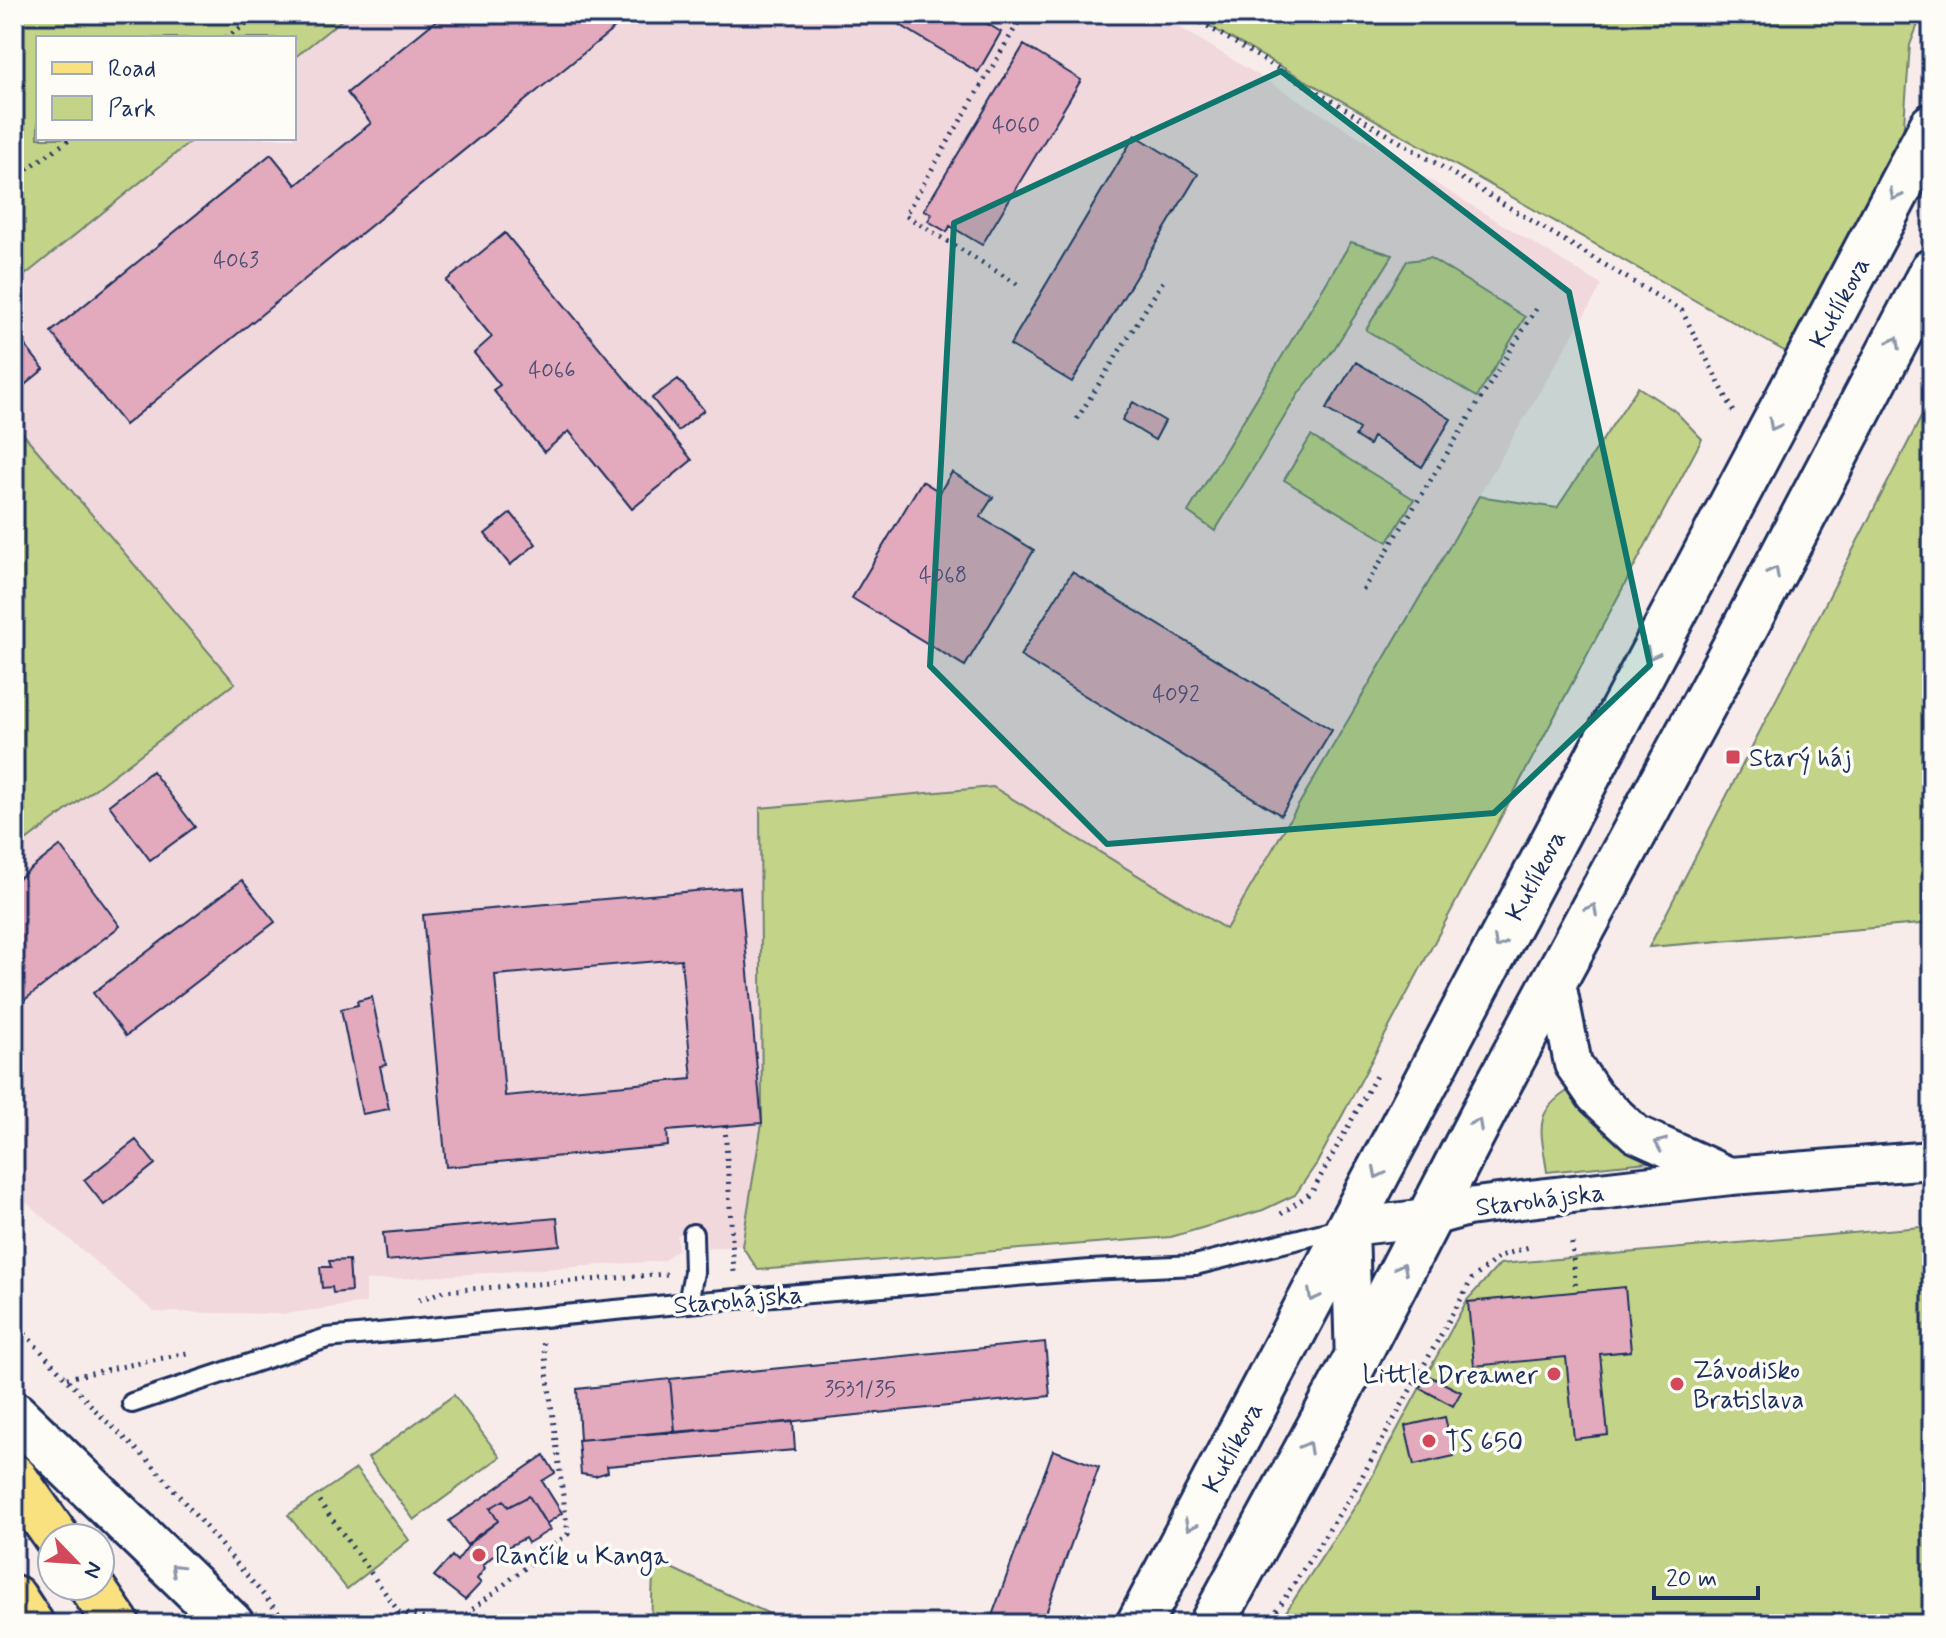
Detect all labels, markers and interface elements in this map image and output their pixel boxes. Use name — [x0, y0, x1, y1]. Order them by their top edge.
legend — [36, 36, 296, 140]
text: Road — [108, 54, 156, 85]
text: Park — [108, 94, 156, 125]
house number: 4060 — [992, 112, 1040, 140]
one-way arrow — [1890, 187, 1905, 201]
house number: 4063 — [213, 247, 259, 275]
street label: Kutlíkova — [1803, 251, 1879, 355]
one-way arrow — [1885, 335, 1900, 350]
house number: 4066 — [528, 357, 576, 385]
one-way arrow — [1768, 416, 1783, 431]
house number: 4068 — [919, 562, 967, 590]
one-way arrow — [1765, 566, 1780, 581]
one-way arrow — [1646, 646, 1662, 660]
house number: 4092 — [1152, 681, 1200, 709]
place label: Starý háj — [1749, 742, 1852, 776]
marker: Starý háj — [1724, 748, 1742, 766]
street label: Kutlíkova — [1499, 824, 1575, 928]
one-way arrow — [1583, 903, 1598, 918]
one-way arrow — [1493, 935, 1508, 949]
one-way arrow — [1468, 1118, 1483, 1132]
one-way arrow — [1653, 1138, 1668, 1154]
one-way arrow — [1372, 1165, 1387, 1179]
street label: Starohájska — [1474, 1176, 1607, 1226]
one-way arrow — [1392, 1262, 1408, 1277]
street label: Starohájska — [672, 1278, 804, 1324]
one-way arrow — [1307, 1287, 1322, 1302]
place label: Závodisko Bratislava — [1693, 1354, 1804, 1418]
place label: Little Dreamer — [1363, 1359, 1538, 1393]
marker: Little Dreamer — [1545, 1365, 1563, 1383]
marker: Závodisko Bratislava — [1668, 1375, 1686, 1393]
house number: 3531/35 — [824, 1376, 896, 1404]
street label: Kutlíkova — [1196, 1396, 1272, 1500]
place label: TS 650 — [1445, 1426, 1523, 1460]
marker: TS 650 — [1420, 1432, 1438, 1450]
one-way arrow — [1297, 1441, 1313, 1456]
one-way arrow — [1185, 1517, 1200, 1532]
north arrow — [36, 1522, 116, 1602]
place label: Rančík u Kanga — [495, 1540, 669, 1576]
marker: Rančík u Kanga — [470, 1546, 488, 1564]
scale bar — [1654, 1550, 1758, 1600]
text: N — [77, 1557, 108, 1582]
one-way arrow — [171, 1564, 185, 1578]
text: 20 m — [1666, 1564, 1717, 1595]

